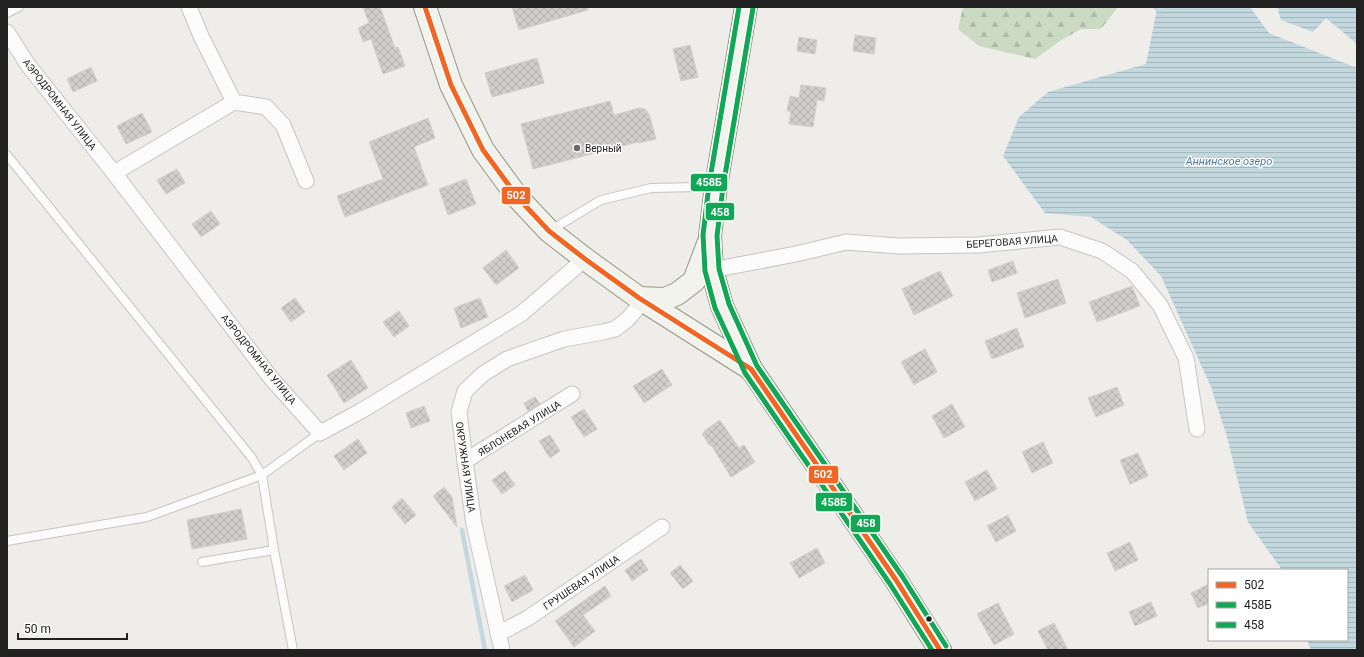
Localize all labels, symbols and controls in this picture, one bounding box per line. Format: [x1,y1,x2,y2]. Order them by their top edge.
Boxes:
street label: АЭРОДРОМНАЯ УЛИЦА [21,57,99,152]
marker: Верный [572,143,582,153]
place label: Верный [585,143,622,154]
water label: Аннинское озеро [1185,155,1272,168]
line badge: 458Б [690,173,728,192]
text: 458Б [696,176,722,189]
line badge: 502 [501,186,531,205]
text: 502 [507,189,525,202]
line badge: 458 [705,202,735,221]
text: 458 [711,206,729,219]
street label: БЕРЕГОВАЯ УЛИЦА [966,233,1059,250]
street label: АЭРОДРОМНАЯ УЛИЦА [219,312,299,407]
street label: ЯБЛОНЕВАЯ УЛИЦА [476,398,563,458]
street label: ОКРУЖНАЯ УЛИЦА [454,421,477,514]
line badge: 502 [808,465,839,484]
text: 502 [814,468,832,481]
line badge: 458Б [815,492,853,512]
text: 458Б [821,496,847,509]
line badge: 458 [850,514,881,533]
text: 458 [857,517,875,530]
street label: ГРУШЕВАЯ УЛИЦА [541,553,622,612]
legend [1208,569,1348,641]
text: 502 [1244,578,1264,592]
text: 458Б [1244,598,1272,612]
unlabelled marker [924,614,934,624]
scale bar [18,615,127,641]
text: 458 [1244,618,1264,632]
text: 50 m [24,622,51,636]

